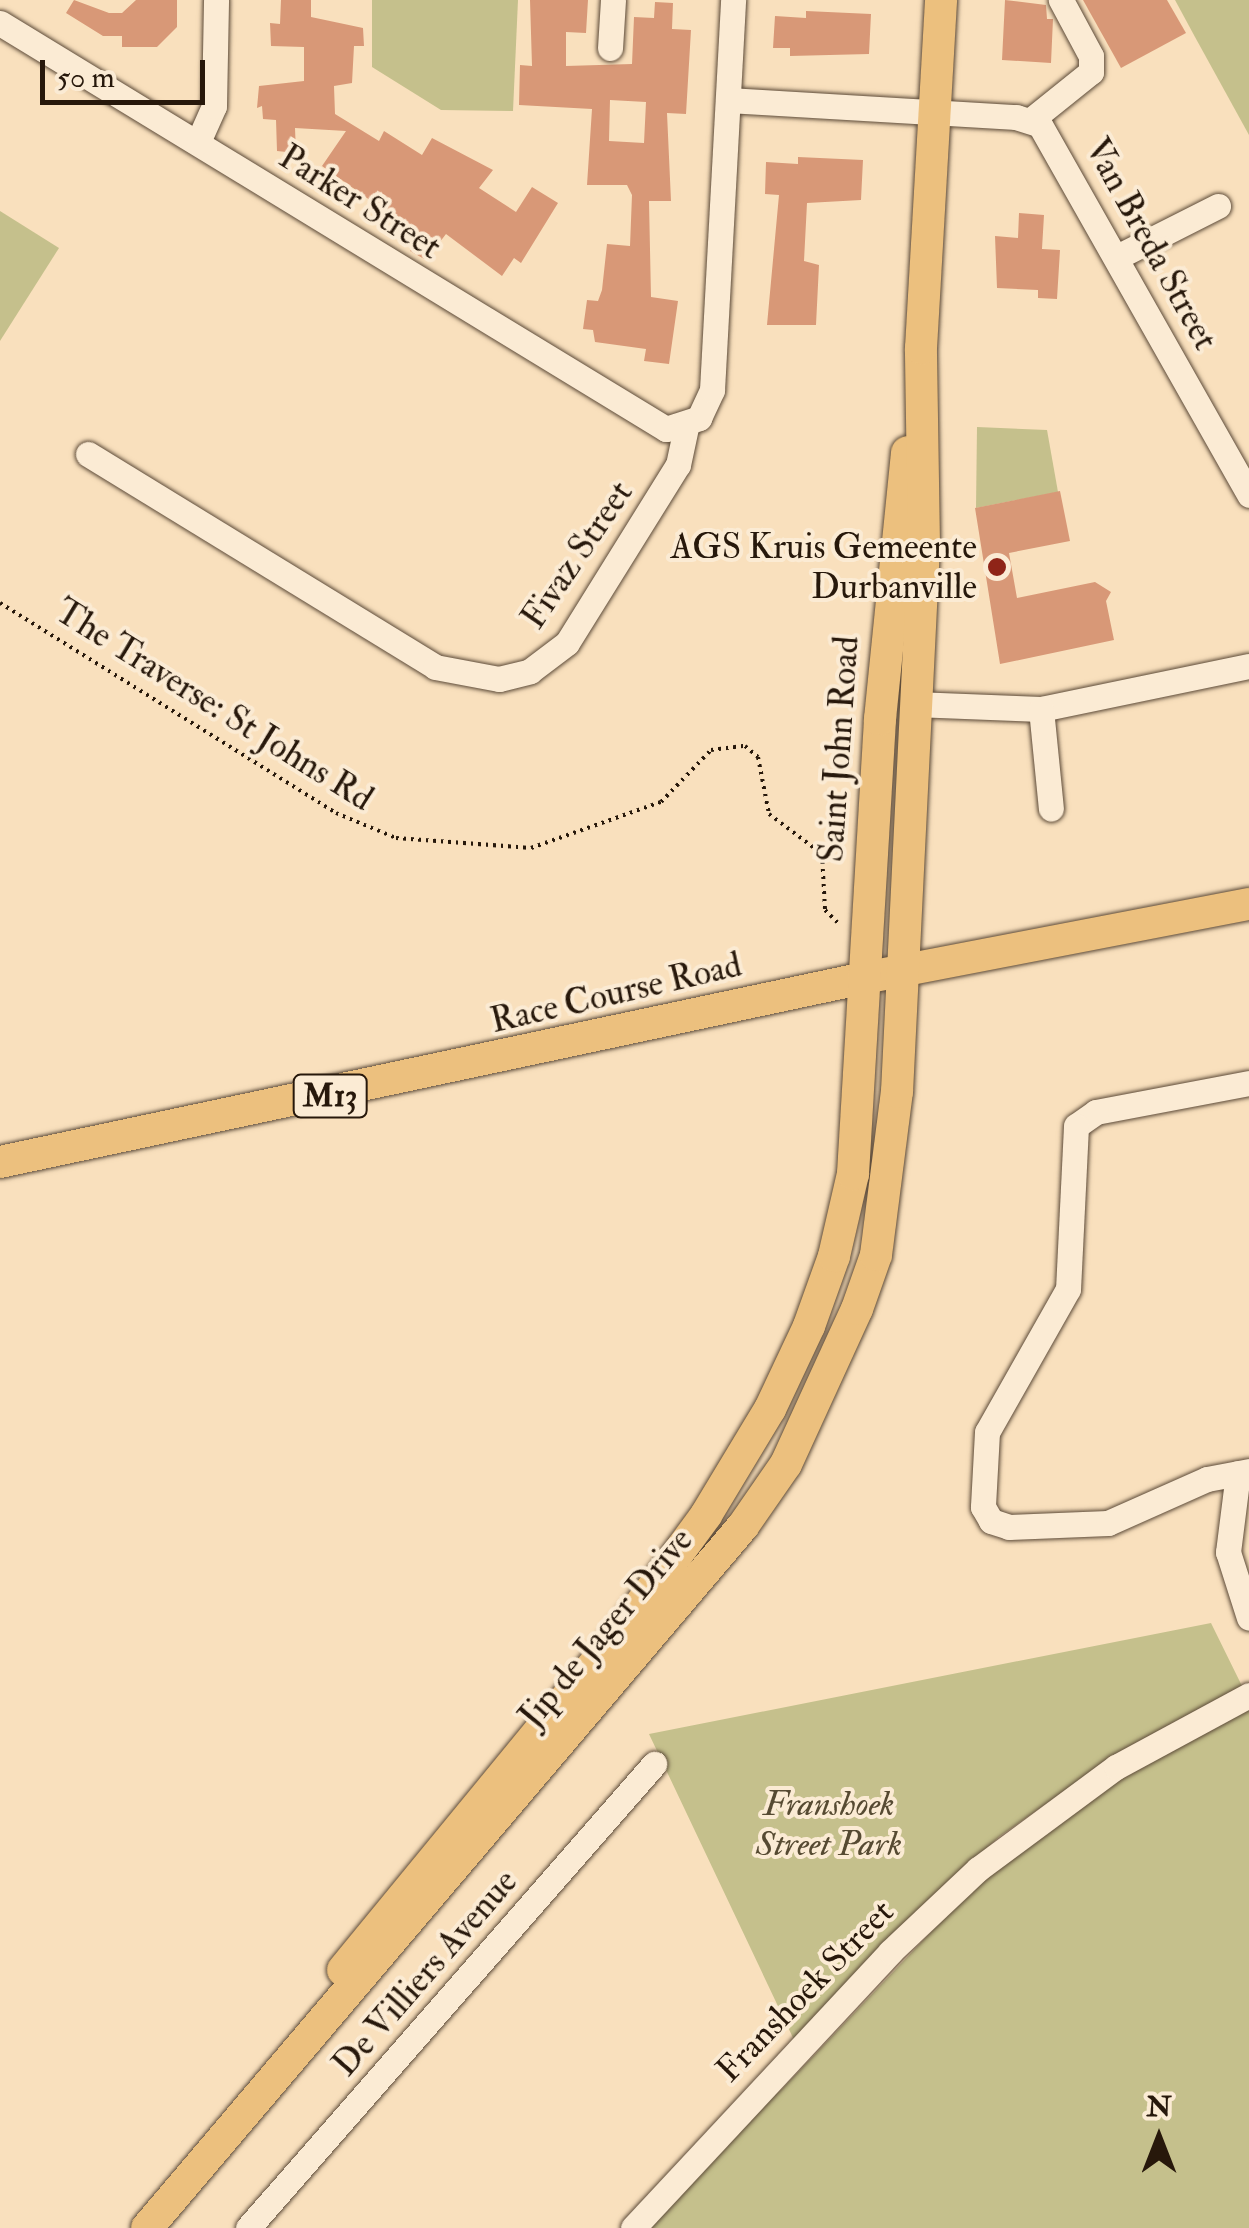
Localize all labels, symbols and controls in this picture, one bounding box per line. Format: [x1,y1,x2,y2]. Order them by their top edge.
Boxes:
scale bar [45,40,210,102]
text: 50 m [57,59,115,96]
street label: Van Breda Street [1076,131,1226,357]
street label: Parker Street [271,136,449,268]
street label: Fivaz Street [512,473,642,637]
place label: AGS Kruis Gemeente Durbanville [671,526,977,608]
marker: AGS Kruis Gemeente Durbanville [986,556,1008,578]
street label: The Traverse: St Johns Rd [47,590,381,820]
street label: Saint John Road [810,634,868,864]
street label: Race Course Road [486,944,746,1042]
road number: M13 [292,1069,368,1123]
street label: Jip de Jager Drive [510,1520,702,1736]
park label: Franshoek Street Park [756,1783,902,1865]
street label: De Villiers Avenue [324,1861,526,2085]
street label: Franshoek Street [708,1891,902,2091]
north arrow [1109,2088,1209,2188]
text: N [1146,2090,1172,2125]

